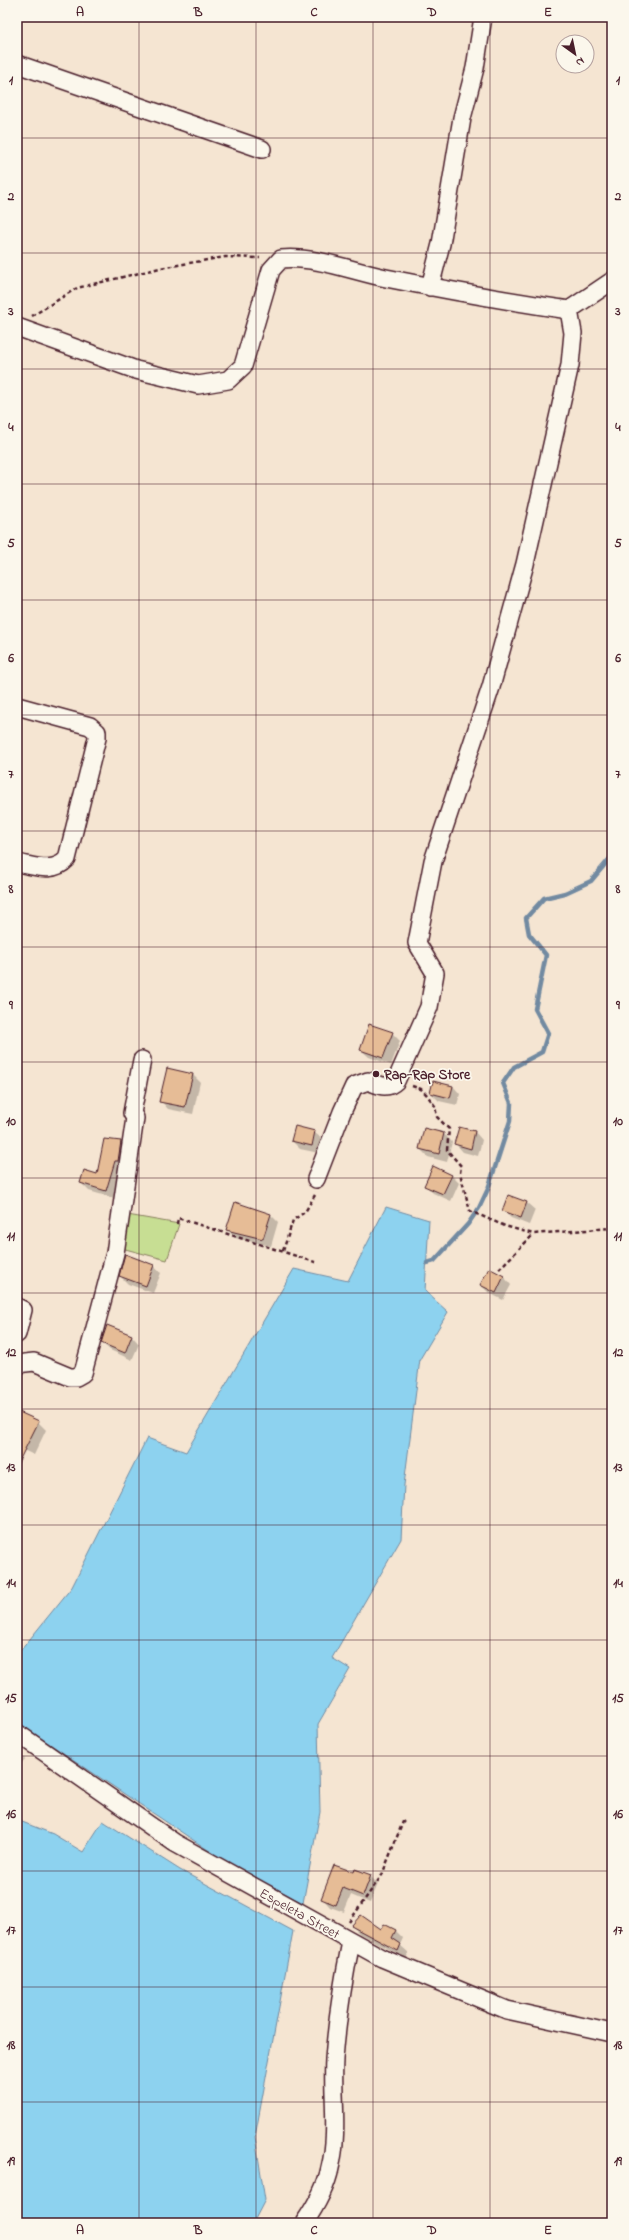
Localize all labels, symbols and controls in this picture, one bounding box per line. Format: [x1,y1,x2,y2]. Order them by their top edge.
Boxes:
text: A [76,3,84,22]
text: B [193,3,203,22]
text: C [310,3,318,22]
text: D [426,3,437,22]
text: E [544,3,552,22]
north arrow [555,34,595,74]
text: N [572,53,587,70]
text: 1 [9,71,14,90]
text: 1 [616,71,621,90]
text: 2 [7,187,15,206]
text: 2 [614,187,622,206]
text: 3 [7,302,14,321]
text: 3 [614,302,621,321]
text: 4 [7,418,14,437]
text: 4 [614,418,621,437]
text: 5 [7,534,15,553]
text: 5 [614,534,622,553]
text: 6 [7,649,14,668]
text: 6 [614,649,621,668]
text: 7 [8,765,14,784]
text: 7 [615,765,621,784]
text: 8 [8,880,14,899]
text: 8 [615,880,621,899]
text: 9 [8,996,14,1015]
text: 9 [615,996,621,1015]
place label: Rap-Rap Store [383,1065,471,1086]
marker: Rap-Rap Store [371,1069,381,1079]
text: 10 [6,1112,16,1131]
text: 10 [613,1112,623,1131]
text: 11 [7,1227,16,1246]
text: 11 [614,1227,623,1246]
text: 12 [6,1343,17,1362]
text: 12 [613,1343,624,1362]
text: 13 [6,1458,16,1477]
text: 13 [613,1458,623,1477]
text: 14 [6,1574,16,1593]
text: 14 [613,1574,623,1593]
text: 15 [5,1689,17,1708]
text: 15 [612,1689,624,1708]
text: 16 [6,1805,16,1824]
text: 16 [613,1805,623,1824]
street label: Espeleta Street [255,1884,344,1945]
text: 17 [6,1921,16,1940]
text: 17 [613,1921,623,1940]
text: 18 [6,2036,16,2055]
text: 18 [613,2036,623,2055]
text: 19 [7,2152,16,2171]
text: 19 [614,2152,623,2171]
text: A [76,2221,84,2240]
text: B [193,2221,203,2240]
text: C [310,2221,318,2240]
text: D [426,2221,437,2240]
text: E [544,2221,552,2240]

